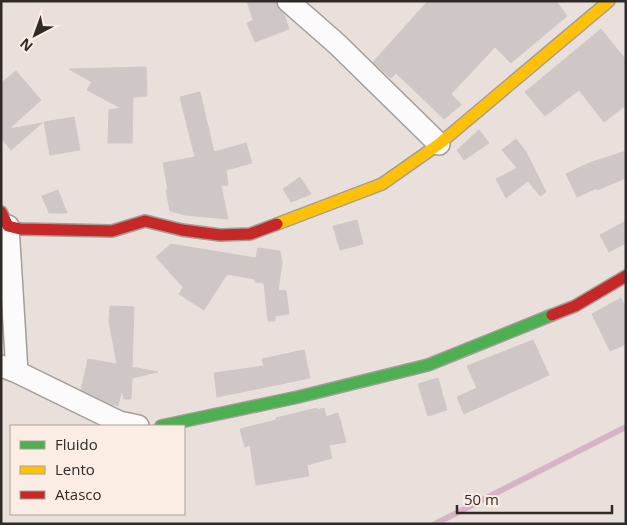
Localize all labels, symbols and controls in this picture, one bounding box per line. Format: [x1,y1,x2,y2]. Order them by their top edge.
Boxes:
north arrow [10,10,60,60]
text: N [16,34,37,56]
legend [10,425,185,515]
text: Fluido [55,434,98,454]
text: Lento [55,459,95,479]
scale bar [457,482,612,514]
text: Atasco [55,484,102,504]
text: 50 m [464,489,499,509]

